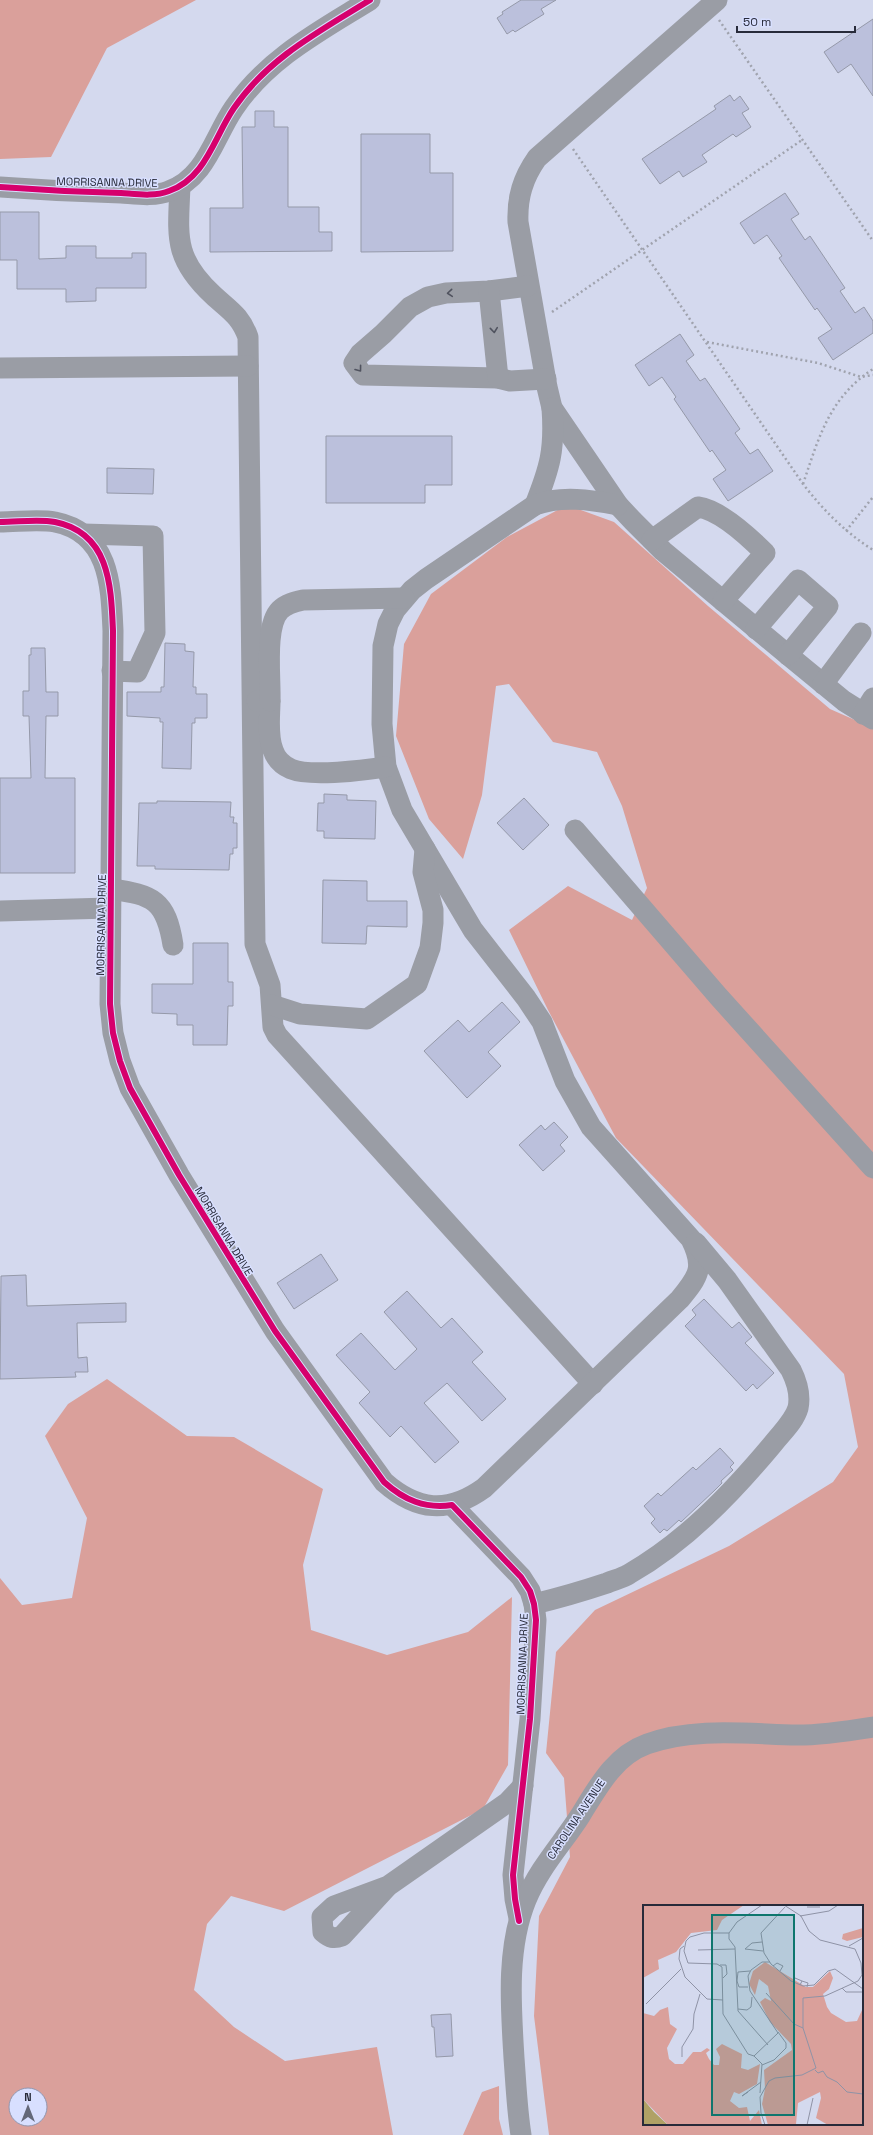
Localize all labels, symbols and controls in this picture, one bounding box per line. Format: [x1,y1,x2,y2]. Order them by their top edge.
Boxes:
scale bar [737,8,855,34]
text: 50 m [743,14,771,30]
street label: MORRISANNA DRIVE [56,174,158,190]
one-way arrow [447,289,453,298]
one-way arrow [489,327,498,333]
one-way arrow [354,365,361,372]
street label: MORRISANNA DRIVE [93,874,109,976]
street label: MORRISANNA DRIVE [192,1184,256,1278]
street label: MORRISANNA DRIVE [513,1613,531,1715]
street label: CAROLINA AVENUE [544,1776,608,1862]
inset map [643,1905,863,2125]
north arrow [8,2087,48,2127]
text: N [24,2090,32,2104]

